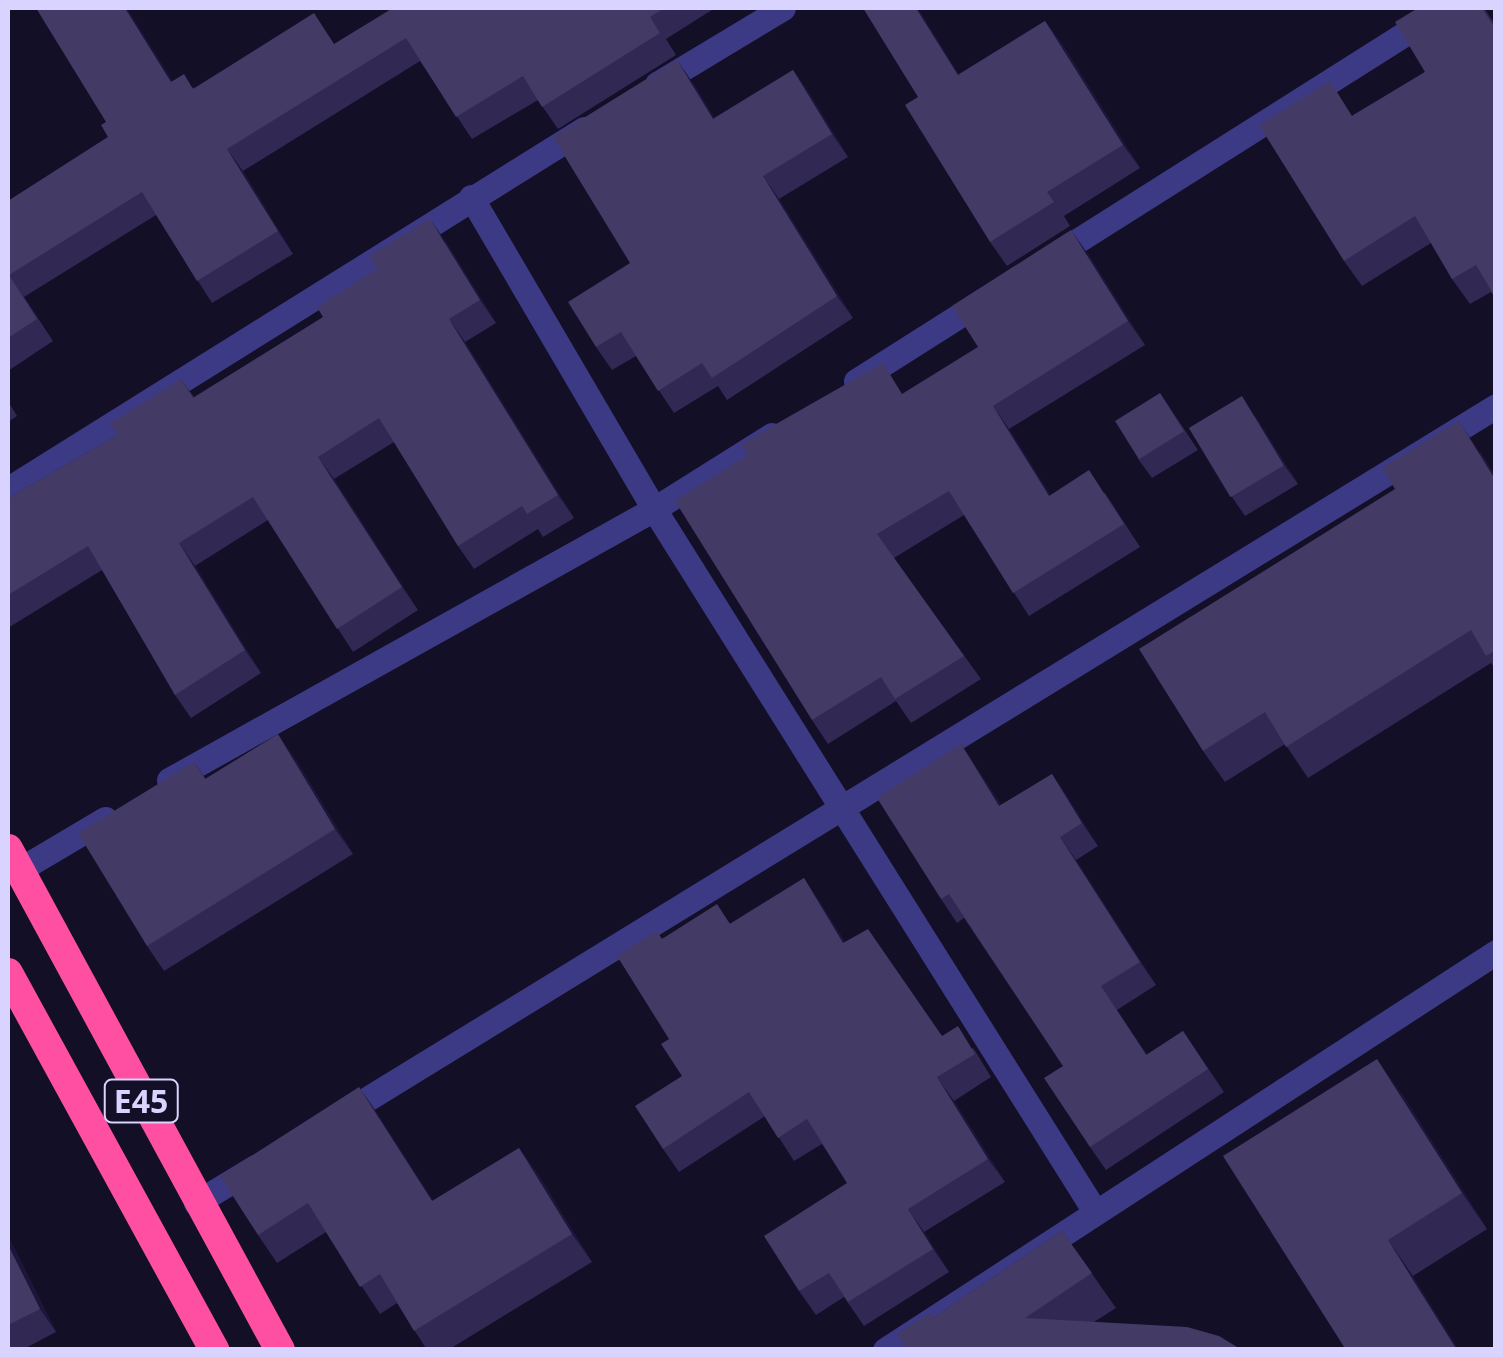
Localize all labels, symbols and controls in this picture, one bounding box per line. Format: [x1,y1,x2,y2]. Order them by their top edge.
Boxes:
road number: E45 [104,1074,178,1128]

